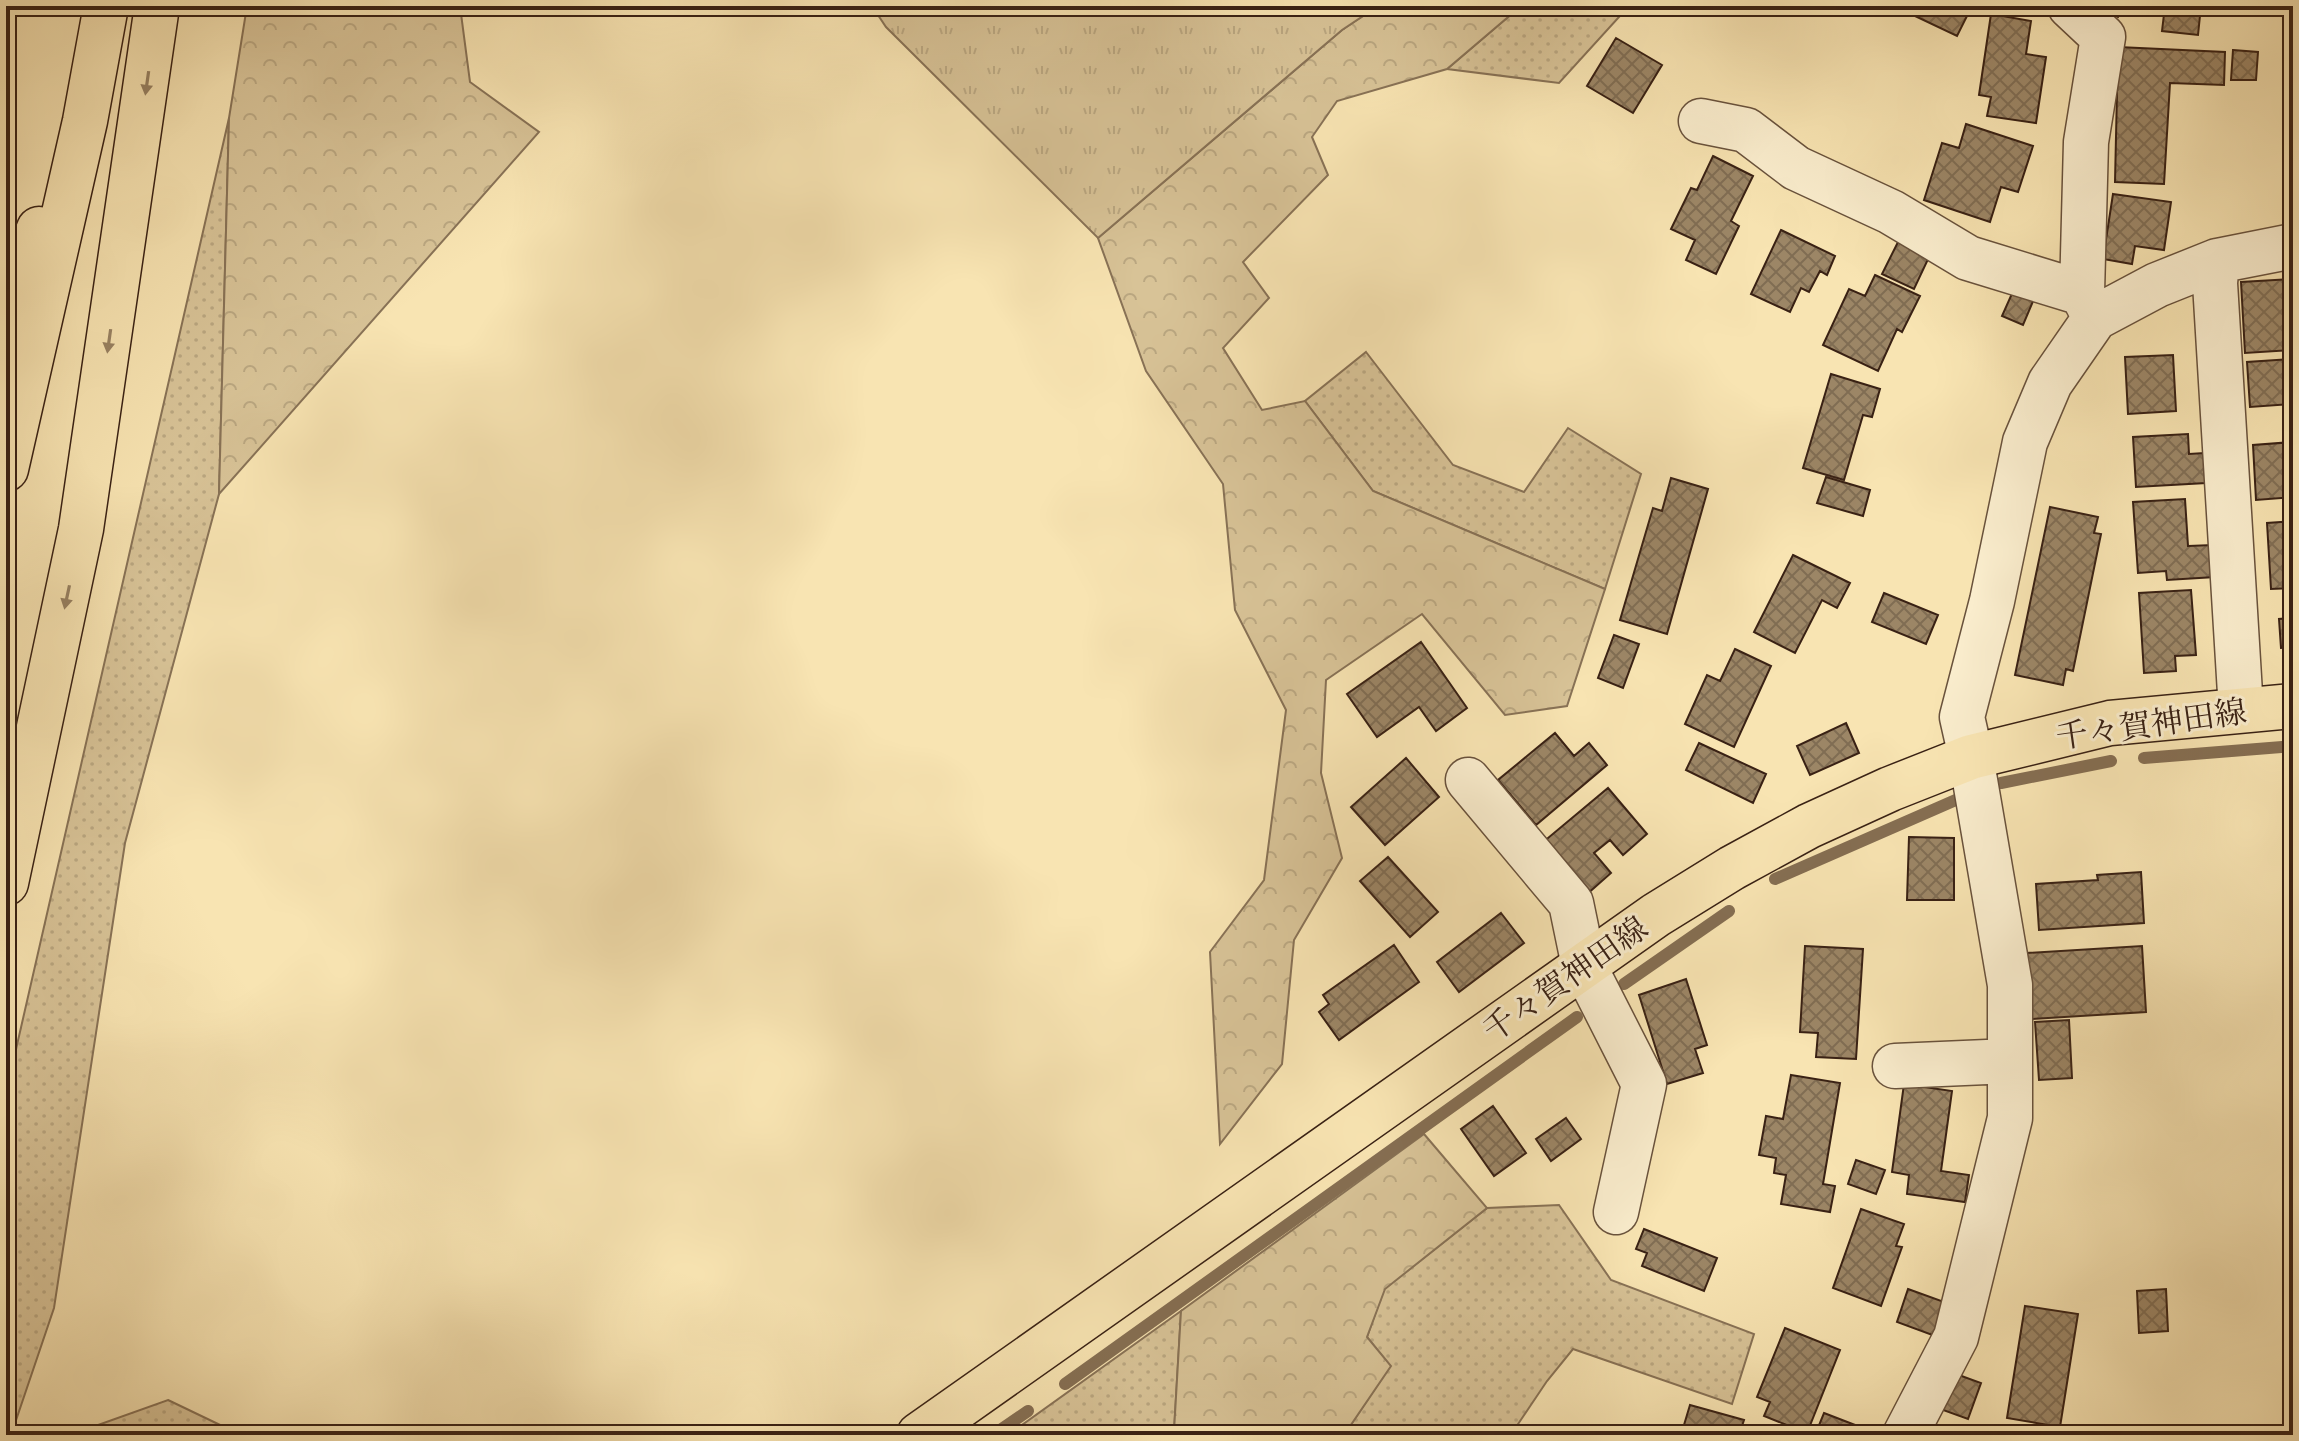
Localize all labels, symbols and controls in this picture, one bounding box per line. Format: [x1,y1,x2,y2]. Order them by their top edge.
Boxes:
one-way arrow [140,71,153,96]
one-way arrow [102,328,115,353]
one-way arrow [60,585,73,610]
street label: 千々賀神田線 [2053,693,2249,760]
street label: 千々賀神田線 [1476,909,1657,1053]

